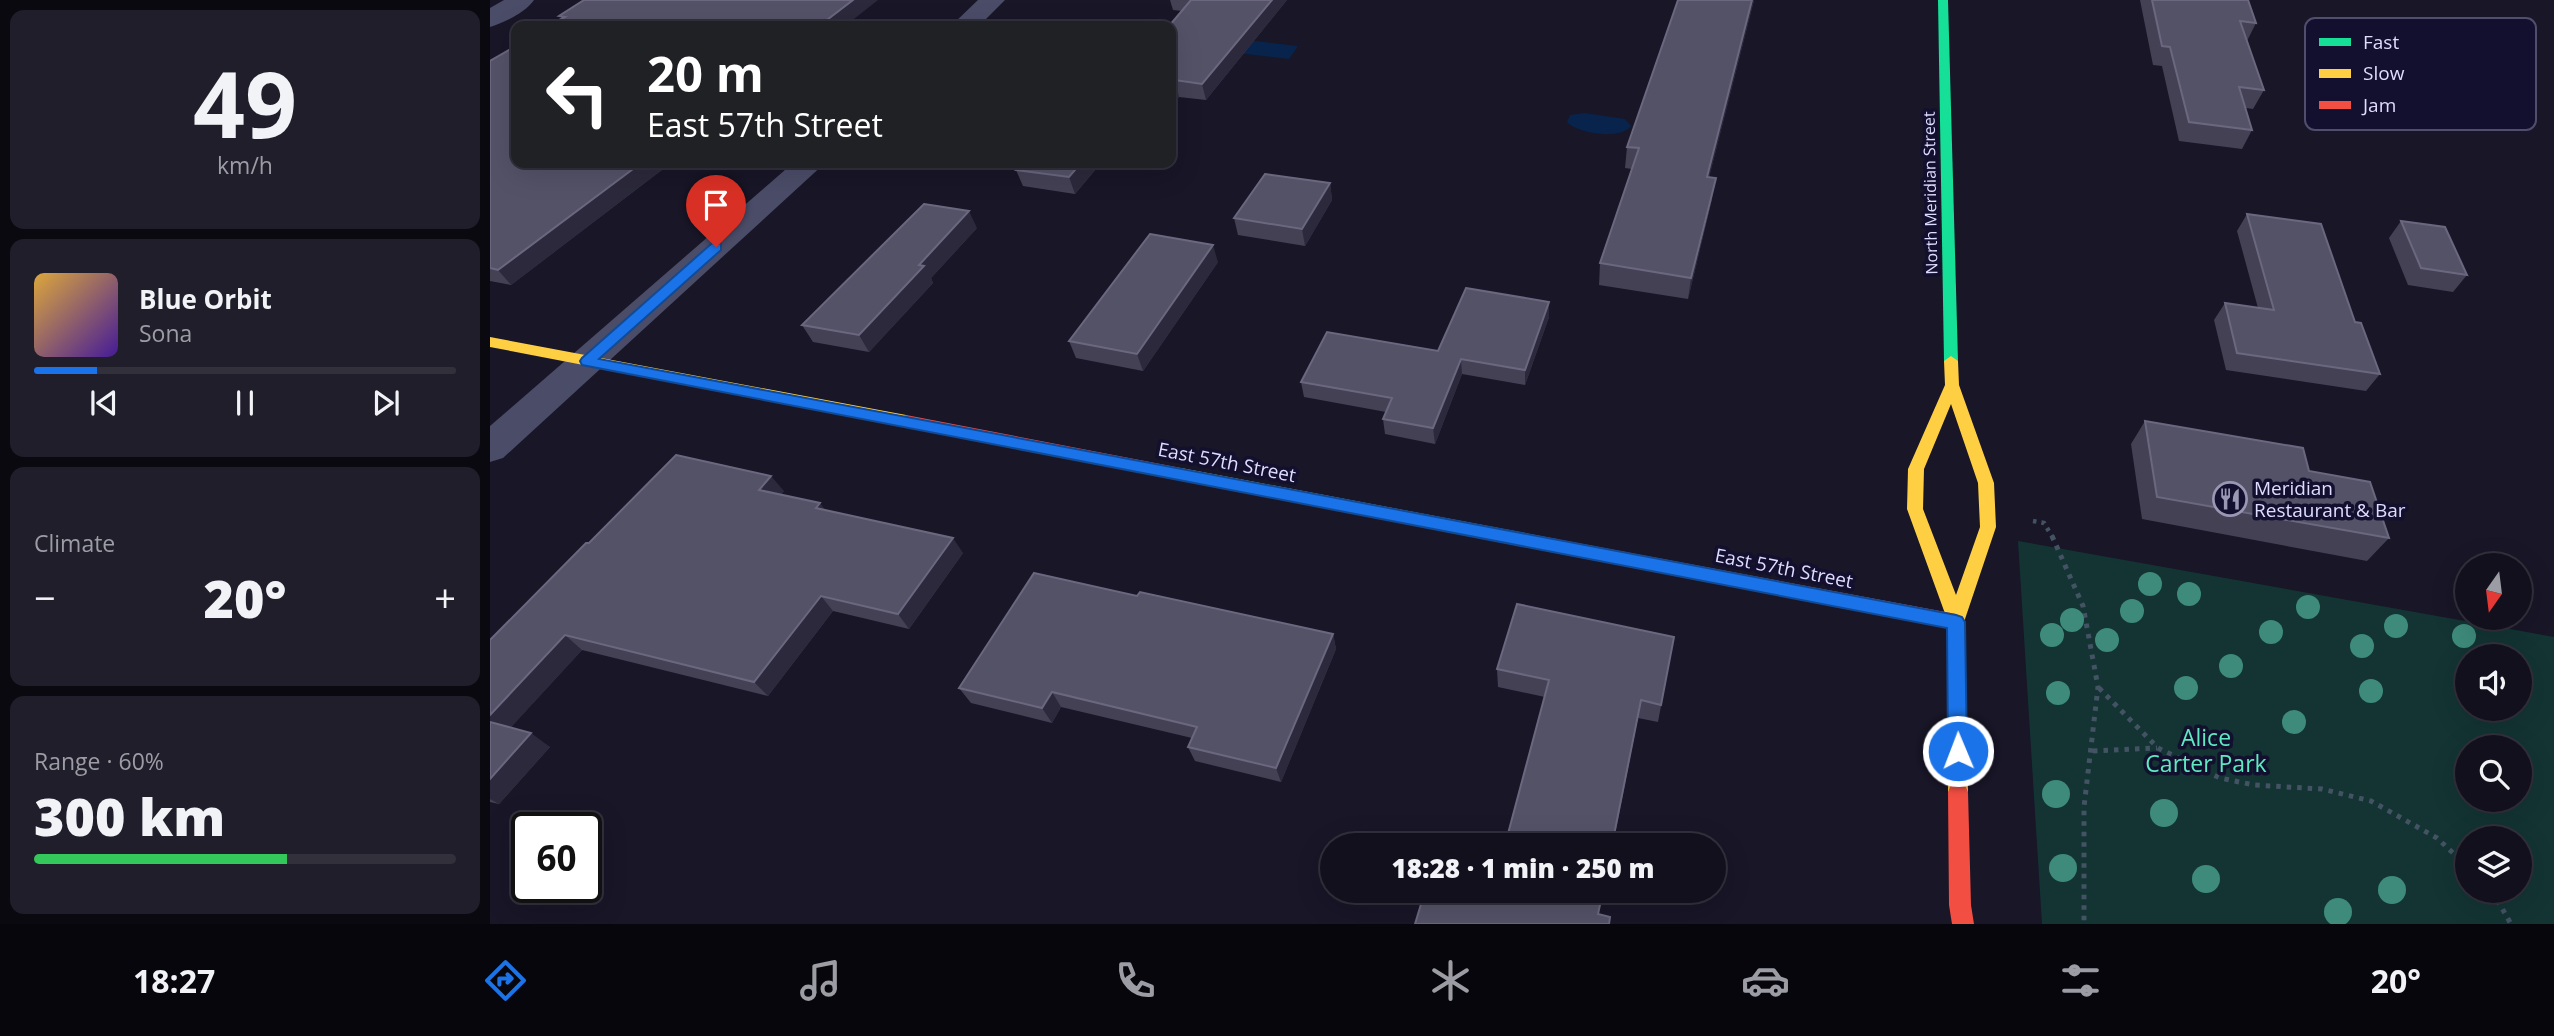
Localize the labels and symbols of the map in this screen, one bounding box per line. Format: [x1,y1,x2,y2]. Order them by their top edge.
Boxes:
legend [2305,18,2536,130]
text: Fast [2363,29,2399,55]
text: Slow [2363,60,2405,86]
text: Jam [2361,92,2396,118]
street label: North Meridian Street [1918,111,1942,275]
pin [686,175,746,247]
street label: East 57th Street [1156,436,1298,488]
place label: Meridian Restaurant & Bar [2254,475,2406,523]
restaurant icon: Meridian Restaurant & Bar [2211,480,2249,518]
street label: East 57th Street [1713,542,1855,594]
north arrow [2455,553,2532,630]
position arrow [1921,714,1995,788]
park label: Alice Carter Park [2145,721,2267,779]
speed limit sign: 60 [511,812,602,903]

